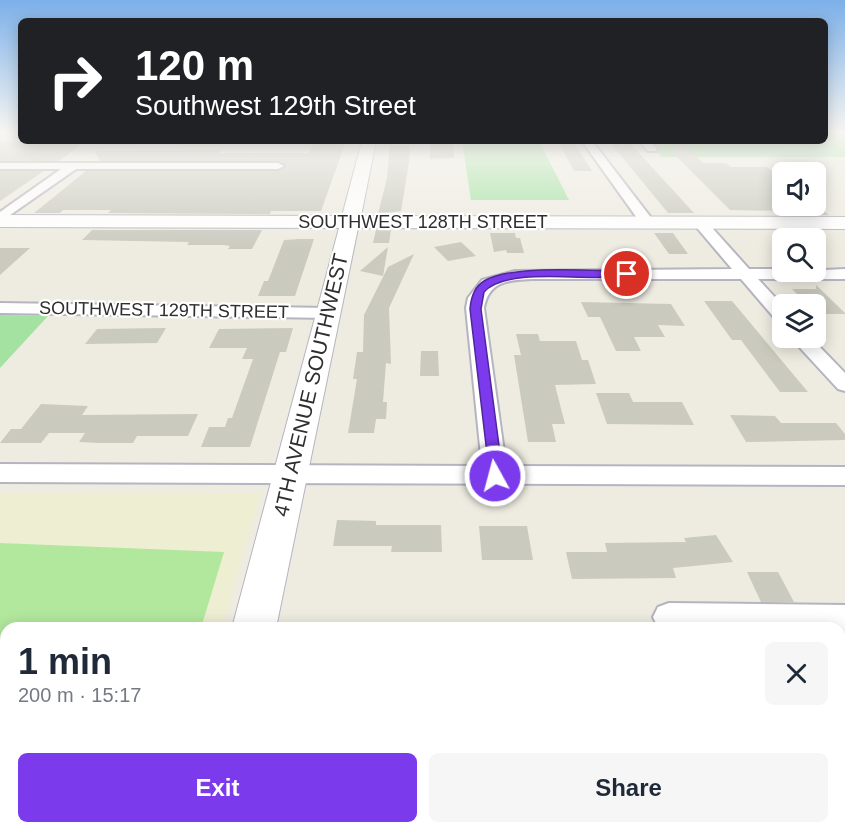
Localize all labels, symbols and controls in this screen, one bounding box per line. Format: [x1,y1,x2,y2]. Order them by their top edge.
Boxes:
icon: right [36,42,114,120]
text: 120 m [135,42,254,89]
text: Southwest 129th Street [135,91,416,121]
map controls [772,162,826,348]
button: sound [772,162,826,216]
street label: SOUTHWEST 128TH STREET [298,212,548,232]
button: search [772,228,826,282]
pin [601,248,652,299]
street label: 4TH AVENUE SOUTHWEST [269,251,352,519]
icon: arrive [610,257,643,290]
button: layers [772,294,826,348]
street label: SOUTHWEST 129TH STREET [39,298,289,322]
position arrow [463,444,527,508]
text: 1 min [18,641,112,682]
button: close [765,642,828,705]
text: 200 m · 15:17 [18,684,141,706]
button: Exit [18,753,417,822]
button: Share [429,753,828,822]

